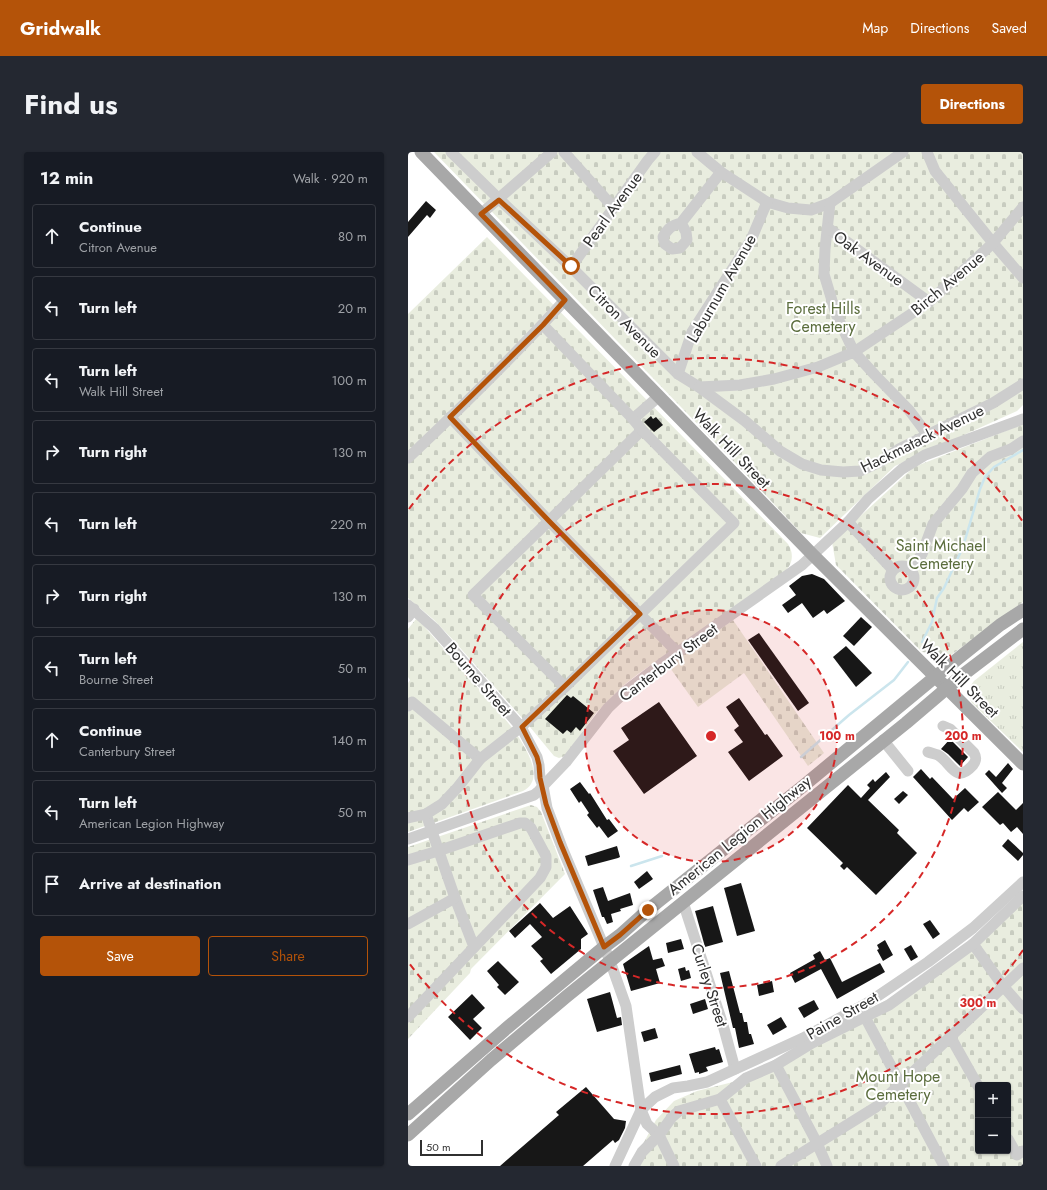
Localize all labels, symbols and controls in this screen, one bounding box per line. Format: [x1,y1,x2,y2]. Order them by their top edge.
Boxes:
text: Gridwalk [20,15,101,42]
text: Map [862,18,888,38]
text: Directions [910,18,970,38]
text: Saved [992,18,1027,38]
text: Find us [24,84,118,125]
button: Directions [921,84,1023,124]
text: 12 min [40,166,93,190]
street label: Pearl Avenue [577,167,648,252]
text: Walk · 920 m [293,169,368,188]
text: Continue [79,216,142,238]
icon: ahead [41,225,63,247]
street label: Oak Avenue [829,225,909,292]
text: 80 m [338,227,367,246]
street label: Laburnum Avenue [681,230,762,347]
text: Citron Avenue [79,238,157,257]
street label: Birch Avenue [906,246,989,321]
route start [562,257,580,275]
street label: Citron Avenue [583,279,667,363]
icon: left [41,297,63,319]
text: Turn left [79,297,137,319]
park label: Forest Hills Cemetery [786,297,860,338]
text: 20 m [338,299,367,318]
text: Turn left [79,360,137,382]
icon: left [41,369,63,391]
text: 100 m [332,371,367,390]
text: Walk Hill Street [79,382,163,401]
street label: Hackmatack Avenue [857,399,988,478]
street label: Walk Hill Street [687,403,776,494]
icon: right [41,441,63,463]
text: Turn right [79,441,147,463]
text: 130 m [332,443,367,462]
icon: left [41,513,63,535]
text: Turn left [79,513,137,535]
text: 220 m [330,515,367,534]
park label: Saint Michael Cemetery [896,534,986,575]
icon: right [41,585,63,607]
text: Turn right [79,585,147,607]
text: 130 m [332,587,367,606]
street label: Canterbury Street [614,618,723,707]
street label: Walk Hill Street [915,634,1004,723]
street label: Bourne Street [440,637,517,721]
text: Turn left [79,648,137,670]
icon: left [41,657,63,679]
text: 50 m [338,659,367,678]
text: Bourne Street [79,670,153,689]
text: Continue [79,720,142,742]
text: 100 m [819,727,855,745]
text: 200 m [944,727,982,745]
icon: ahead [41,729,63,751]
centre of rings [704,729,718,743]
text: 140 m [332,731,367,750]
text: Canterbury Street [79,742,175,761]
street label: American Legion Highway [663,770,817,901]
text: Turn left [79,792,137,814]
icon: left [41,801,63,823]
text: 50 m [338,803,367,822]
text: American Legion Highway [79,814,224,833]
icon: arrive [41,873,63,895]
text: Arrive at destination [79,873,221,895]
route end [639,901,657,919]
button: Save [40,936,200,976]
button: Share [208,936,368,976]
street label: Curley Street [685,940,734,1030]
street label: Paine Street [802,985,883,1045]
text: 300 m [960,994,997,1012]
park label: Mount Hope Cemetery [856,1065,940,1106]
map controls [975,1082,1011,1154]
button: + [975,1082,1011,1118]
button: − [975,1118,1011,1154]
scale bar [420,1138,483,1157]
text: 50 m [426,1139,451,1155]

